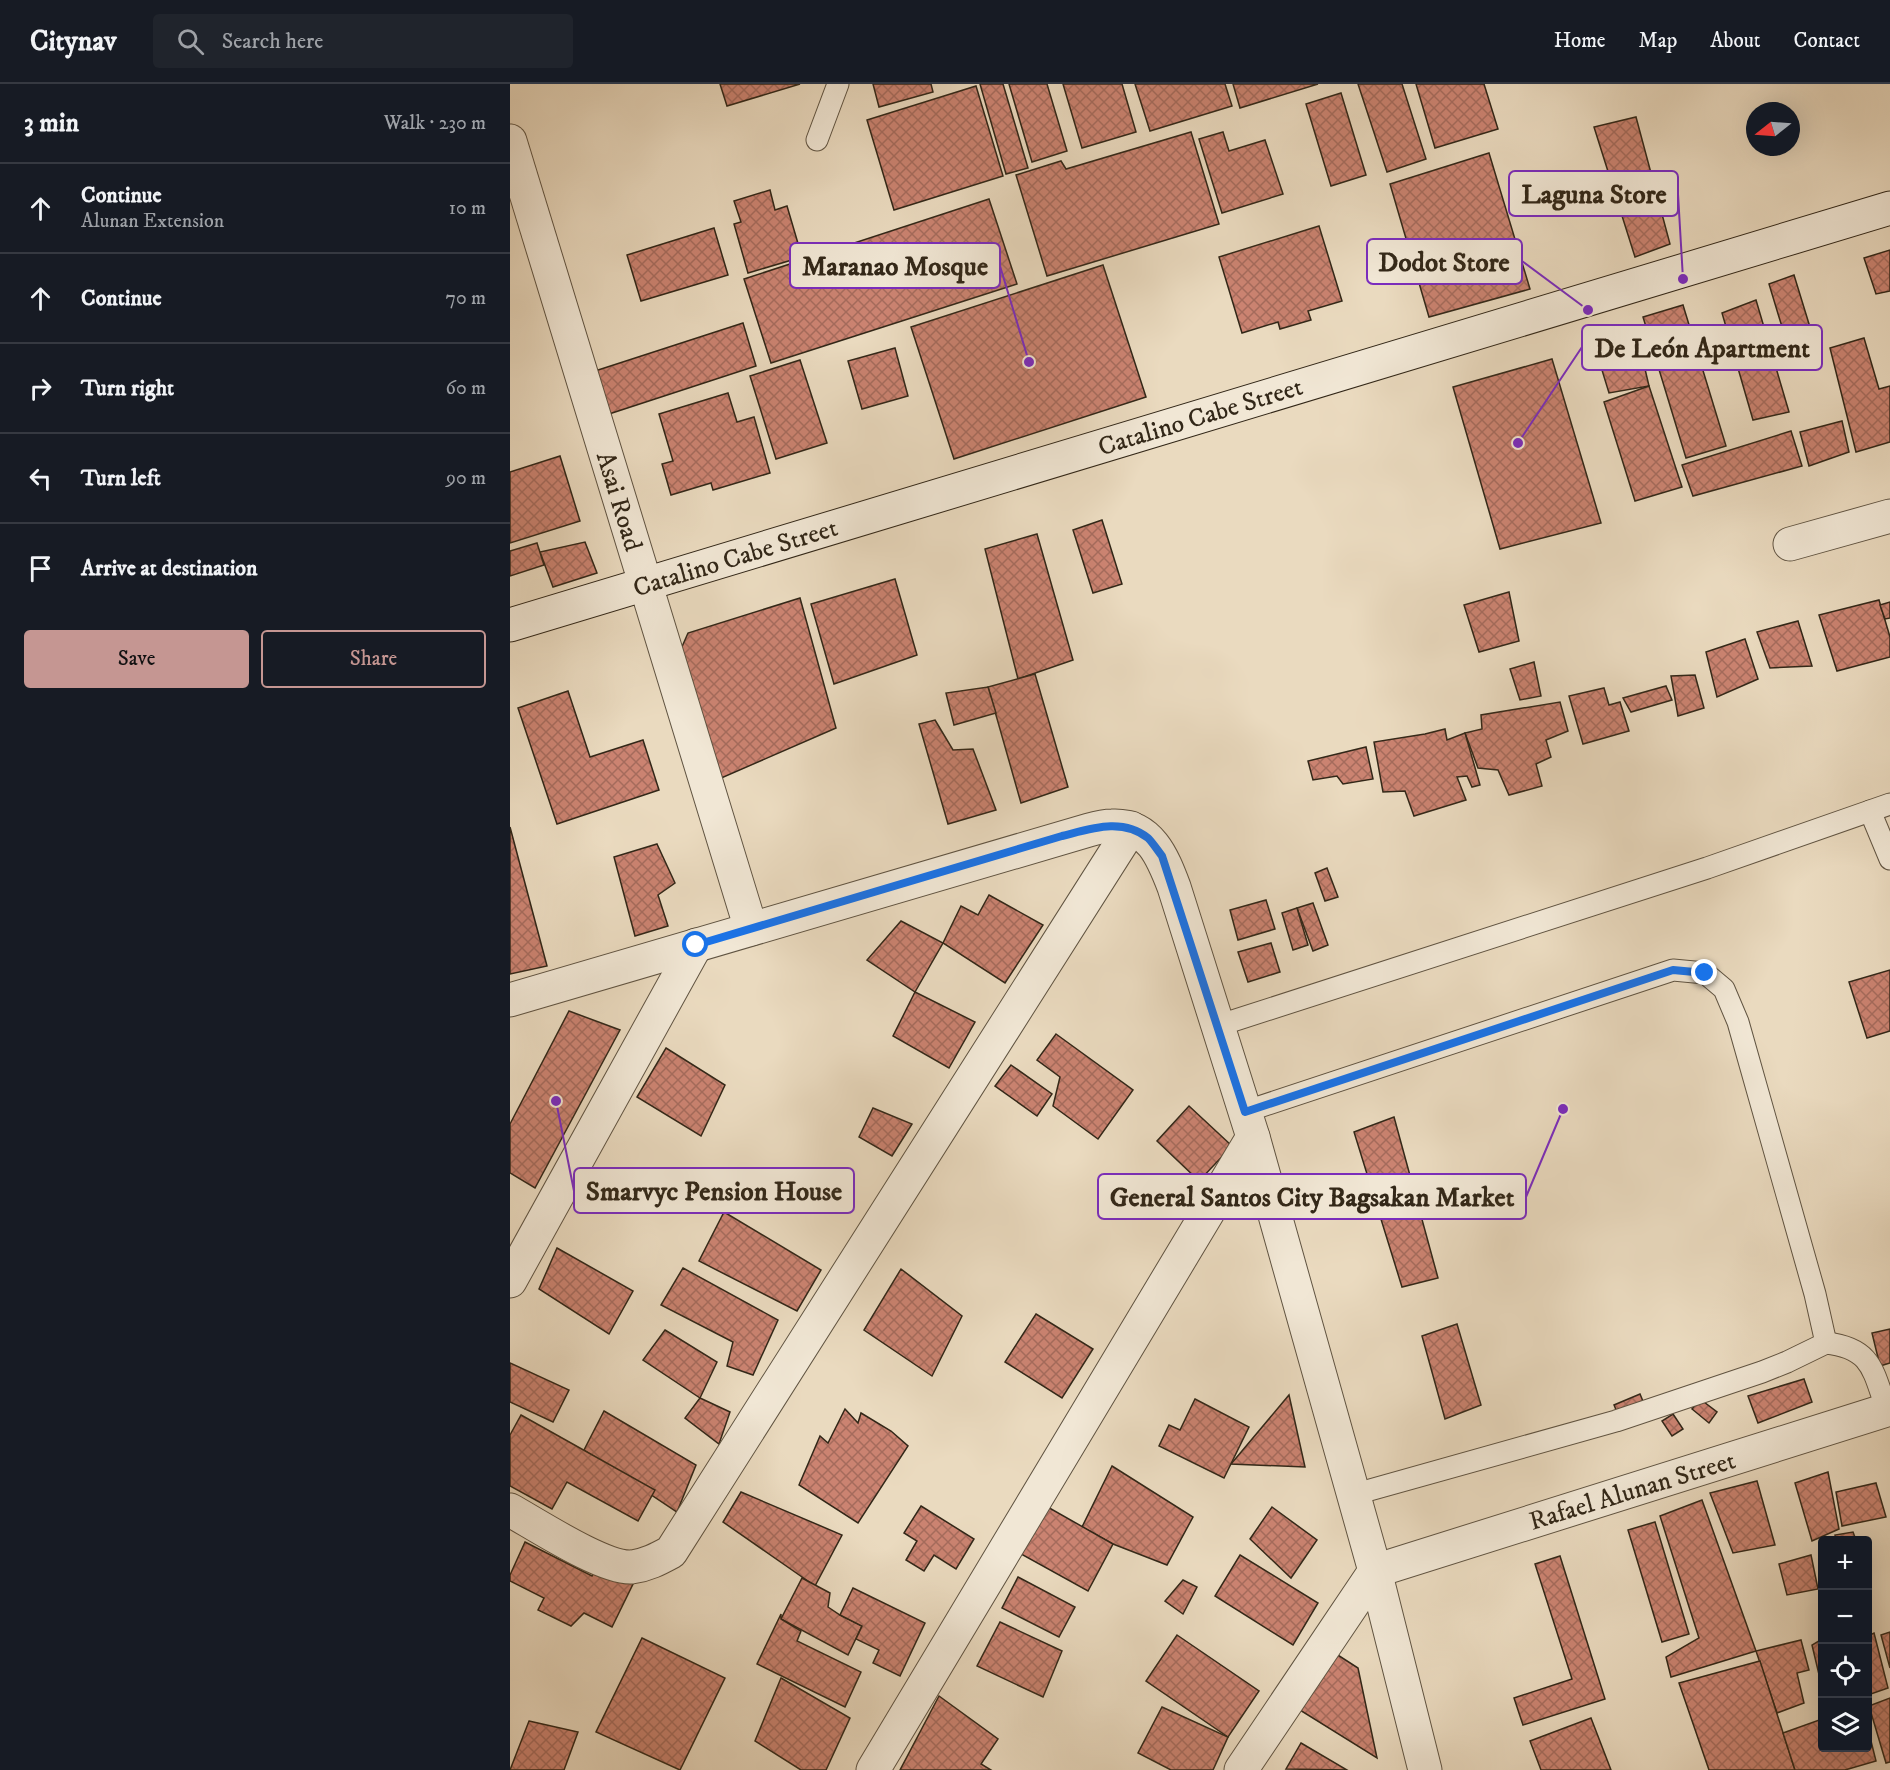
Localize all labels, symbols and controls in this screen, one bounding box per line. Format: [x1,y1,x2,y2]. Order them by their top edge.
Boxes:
search box [153,14,573,68]
text: Citynav [30,24,117,59]
icon: search [174,25,207,58]
text: Search here [222,28,323,55]
text: Home [1554,28,1606,54]
text: Map [1639,28,1677,54]
text: About [1710,28,1761,54]
text: Contact [1794,28,1860,54]
north arrow [1746,102,1800,156]
text: 3 min [24,107,79,140]
text: Walk · 230 m [384,111,486,136]
callout: Laguna Store [1509,171,1678,216]
text: Laguna Store [1521,178,1667,212]
text: Continue [81,182,162,209]
icon: ahead [24,192,57,225]
text: 10 m [449,196,486,221]
text: Alunan Extension [81,209,224,234]
callout: Dodot Store [1367,239,1522,284]
callout: Maranao Mosque [790,243,1000,288]
text: Dodot Store [1378,246,1510,280]
text: Maranao Mosque [802,250,988,284]
icon: ahead [24,282,57,315]
text: Continue [81,285,162,312]
text: 70 m [445,286,486,311]
callout: De León Apartment [1582,325,1822,370]
text: De León Apartment [1594,332,1810,366]
street label: Catalino Cabe Street [1094,371,1307,464]
icon: right [24,372,57,405]
text: Turn right [81,375,174,402]
text: 60 m [446,376,486,401]
street label: Asai Road [588,448,649,555]
icon: left [24,462,57,495]
text: Turn left [81,465,161,492]
text: 90 m [446,466,486,491]
street label: Catalino Cabe Street [629,512,842,605]
icon: arrive [24,552,57,585]
text: Arrive at destination [81,555,258,582]
button: Save [24,630,249,688]
button: Share [261,630,486,688]
route start [682,931,708,957]
route end [1691,959,1717,985]
callout: Smarvyc Pension House [574,1168,854,1213]
callout: General Santos City Bagsakan Market [1098,1174,1526,1219]
text: Smarvyc Pension House [586,1175,842,1209]
text: General Santos City Bagsakan Market [1110,1181,1515,1215]
street label: Rafael Alunan Street [1525,1444,1740,1538]
map controls [1818,1536,1872,1752]
button: + [1818,1536,1872,1590]
button: − [1818,1590,1872,1644]
button: locate [1818,1644,1872,1698]
button: layers [1818,1698,1872,1752]

